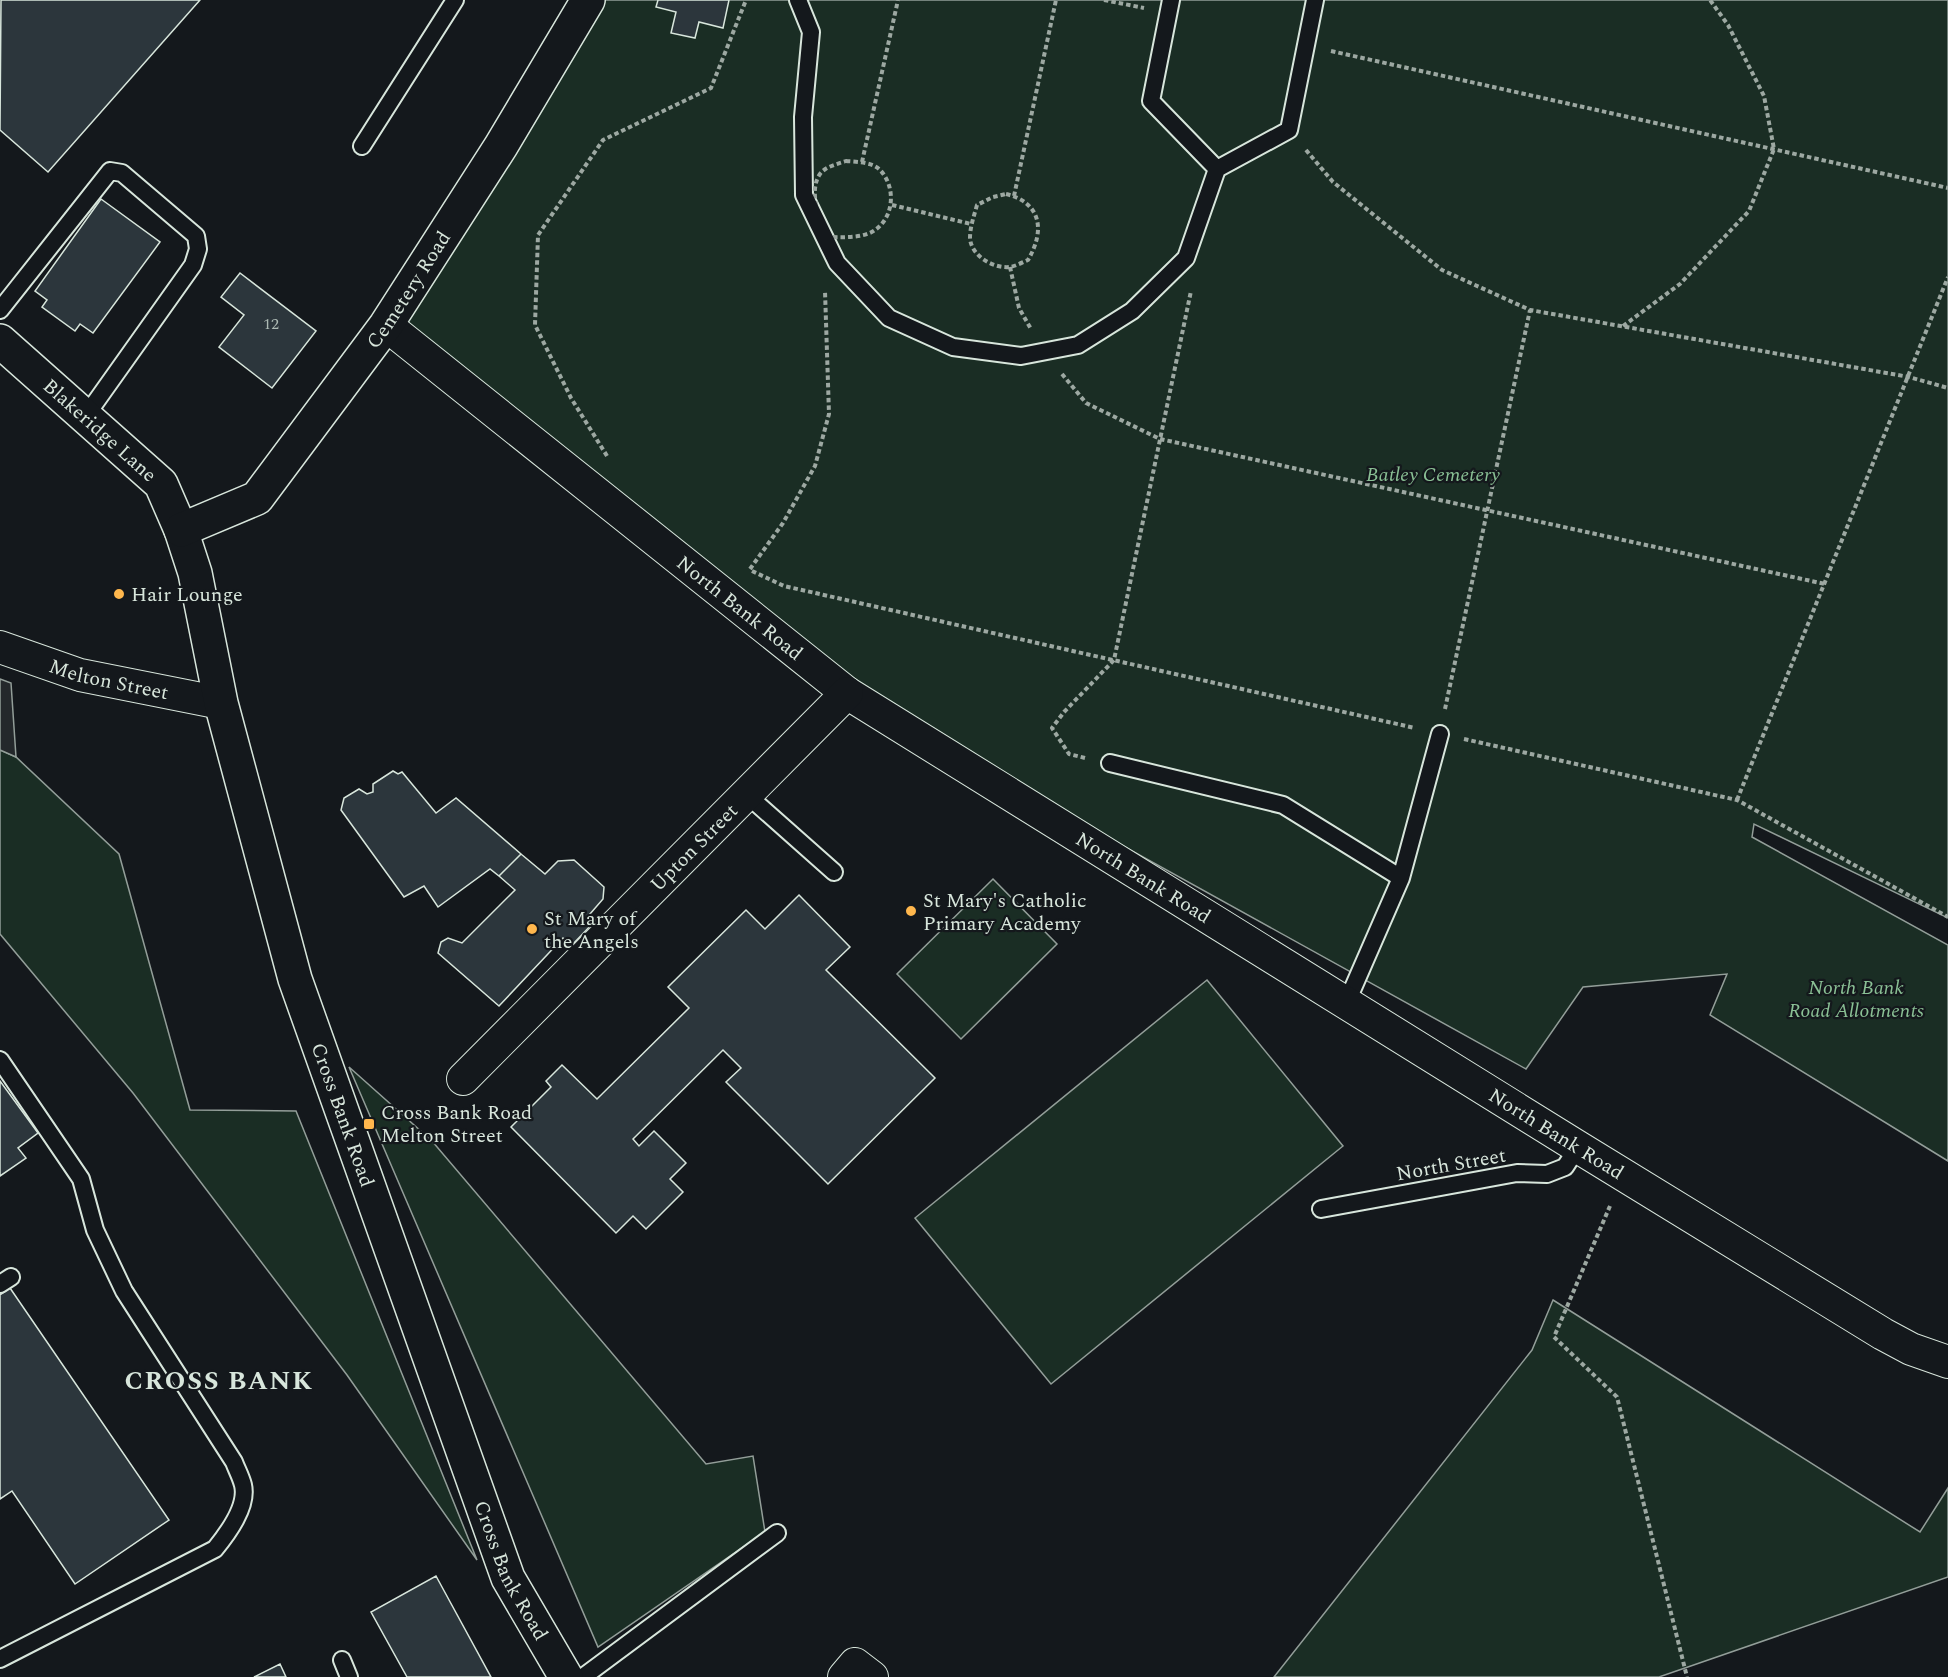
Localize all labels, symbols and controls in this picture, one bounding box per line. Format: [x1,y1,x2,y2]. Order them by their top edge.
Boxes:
street label: Cemetery Road [359,225,459,355]
house number: 12 [263,312,279,336]
street label: Blakeridge Lane [36,372,163,490]
park label: Batley Cemetery [1366,460,1500,490]
street label: North Bank Road [670,549,809,668]
place label: Hair Lounge [131,580,243,610]
marker: Hair Lounge [112,587,126,601]
street label: Melton Street [45,651,171,708]
street label: Upton Street [643,797,745,899]
street label: North Bank Road [1070,825,1217,932]
place label: St Mary's Catholic Primary Academy [923,886,1087,939]
place label: St Mary of the Angels [544,904,639,957]
marker: St Mary's Catholic Primary Academy [904,904,918,918]
marker: St Mary of the Angels [525,922,539,936]
park label: North Bank Road Allotments [1788,973,1924,1026]
street label: Cross Bank Road [303,1039,382,1191]
street label: North Bank Road [1482,1081,1629,1188]
place label: Cross Bank Road Melton Street [381,1098,532,1151]
marker: Cross Bank Road Melton Street [362,1117,376,1131]
street label: North Street [1394,1141,1508,1189]
district label: CROSS BANK [124,1361,314,1401]
street label: Cross Bank Road [466,1497,555,1646]

